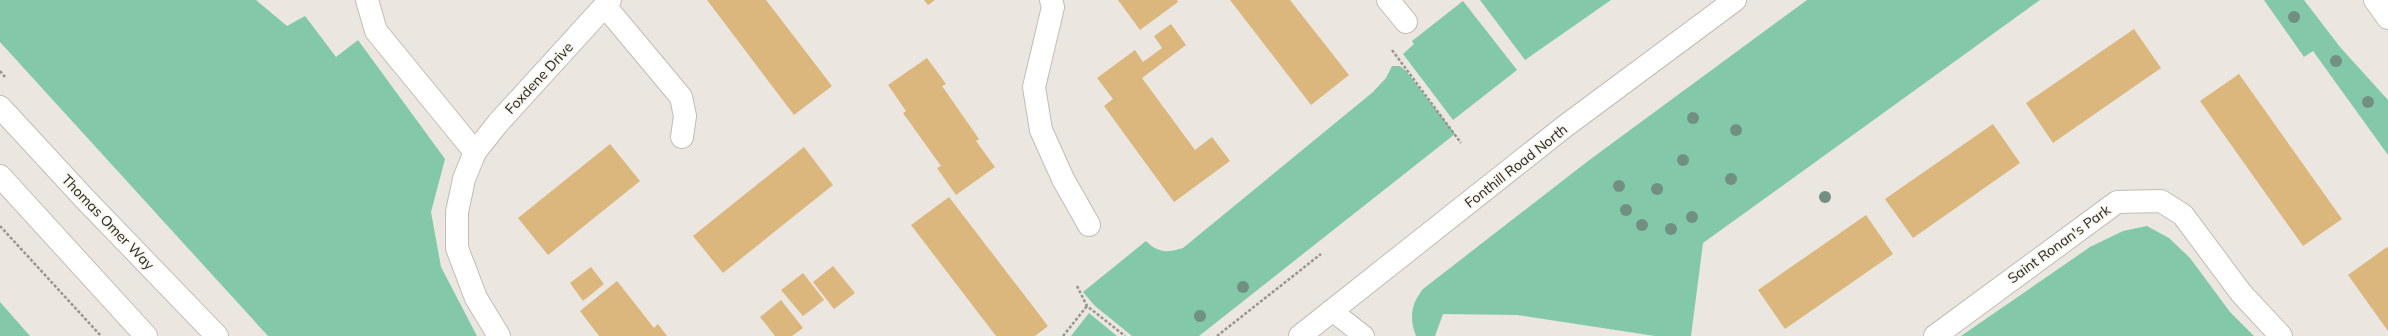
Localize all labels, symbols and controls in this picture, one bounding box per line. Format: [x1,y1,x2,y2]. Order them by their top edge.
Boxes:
street label: Foxdene Drive [501,38,577,118]
street label: Fonthill Road North [1461,120,1571,212]
street label: Thomas Omer Way [58,170,159,274]
street label: Saint Ronan's Park [2004,200,2115,287]

